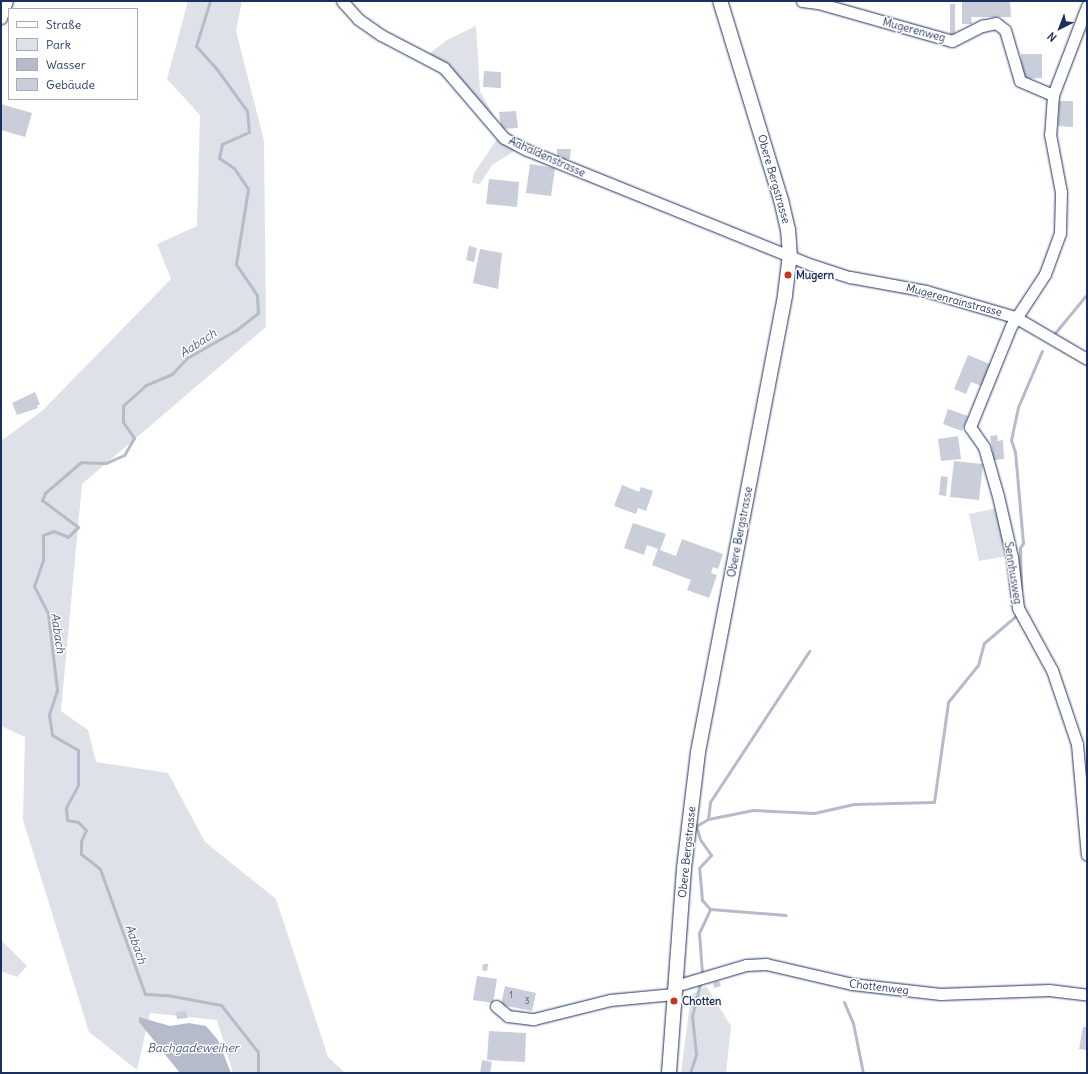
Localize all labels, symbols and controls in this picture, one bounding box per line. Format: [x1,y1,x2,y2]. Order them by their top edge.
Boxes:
legend [8,8,138,100]
north arrow [1040,8,1080,48]
street label: Mugerenweg [881,15,947,45]
text: Straße [46,17,81,32]
text: N [1044,29,1059,45]
text: Park [46,37,71,52]
text: Wasser [46,57,86,72]
text: Gebäude [46,77,95,92]
street label: Obere Bergstrasse [755,133,793,225]
street label: Aahaldenstrasse [507,134,587,180]
place label: Mugern [796,268,834,282]
marker: Mugern [783,270,793,280]
street label: Mugerenrainstrasse [905,281,1003,319]
water label: Aabach [177,326,219,360]
street label: Obere Bergstrasse [725,486,755,578]
street label: Sennhusweg [1002,541,1024,605]
water label: Aabach [48,612,68,654]
street label: Obere Bergstrasse [676,805,698,899]
water label: Aabach [122,922,150,966]
street label: Chottenweg [848,977,910,997]
house number: 1 [509,990,513,1000]
place label: Chotten [682,994,721,1008]
house number: 3 [524,996,530,1006]
marker: Chotten [669,996,679,1006]
water label: Bachgadeweiher [147,1041,239,1055]

